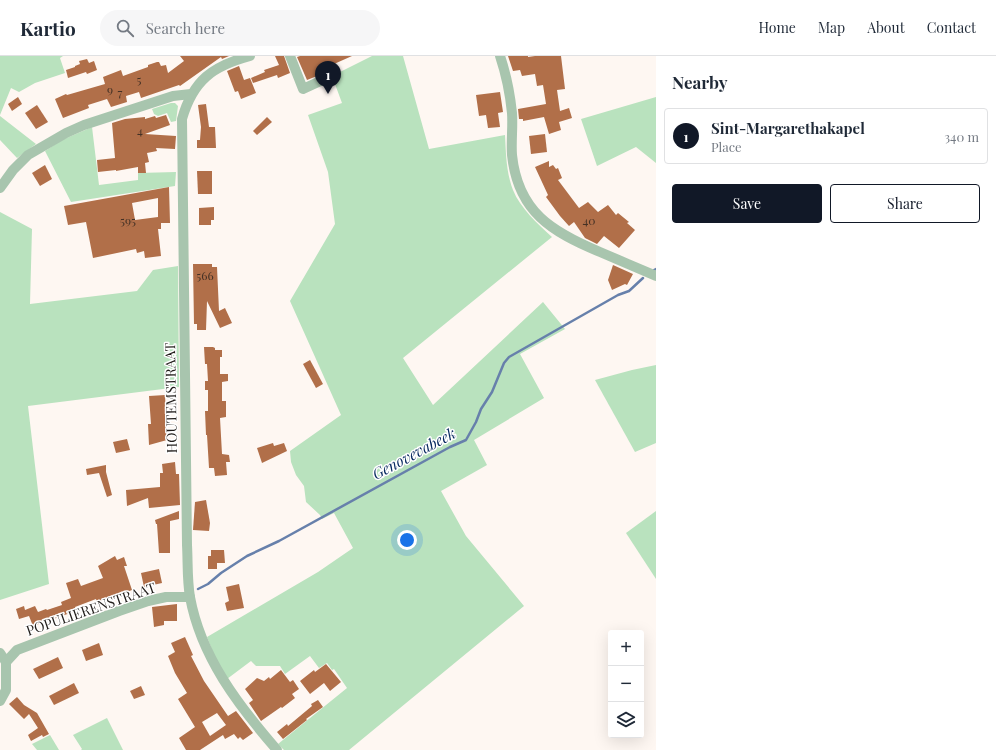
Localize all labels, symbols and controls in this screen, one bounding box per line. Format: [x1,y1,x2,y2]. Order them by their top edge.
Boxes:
search box [100,10,380,46]
text: Kartio [20,15,76,41]
icon: search [114,17,136,39]
text: Search here [146,18,225,38]
text: Home [758,18,796,37]
text: Map [818,18,845,37]
text: About [867,18,905,37]
text: Contact [927,18,976,37]
pin: 1 [315,61,341,94]
house number: 5 [137,71,142,87]
text: Nearby [672,71,727,93]
house number: 9 [107,81,113,97]
house number: 7 [118,84,123,100]
text: Sint-Margarethakapel [711,118,865,138]
house number: 4 [137,122,143,138]
text: 1 [684,128,688,145]
text: 340 m [944,128,979,145]
text: Place [711,138,742,155]
button: Save [672,184,822,223]
button: Share [830,184,980,223]
house number: 595 [120,212,136,228]
house number: 40 [582,212,596,228]
house number: 566 [196,267,214,283]
street label: HOUTEMSTRAAT [160,342,181,454]
water label: Genovevabeek [368,423,459,483]
your location [397,530,417,550]
street label: POPULIERENSTRAAT [23,577,159,640]
map controls [608,630,644,738]
button: + [608,630,644,666]
button: − [608,666,644,702]
button: layers [608,702,644,738]

